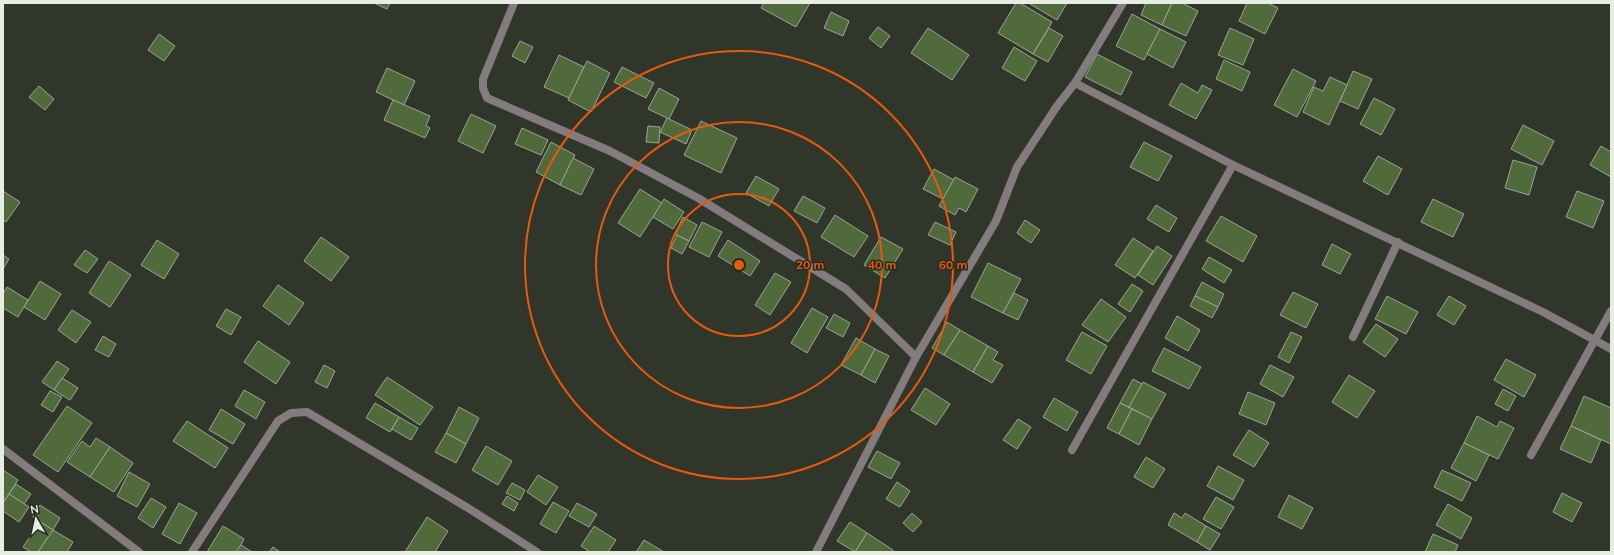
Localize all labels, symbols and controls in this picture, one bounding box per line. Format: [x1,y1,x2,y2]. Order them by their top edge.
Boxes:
text: 20 m [796,257,824,272]
text: 40 m [868,257,896,272]
text: 60 m [939,257,967,272]
centre of rings [732,258,746,272]
north arrow [16,499,56,539]
text: N [29,502,40,517]

